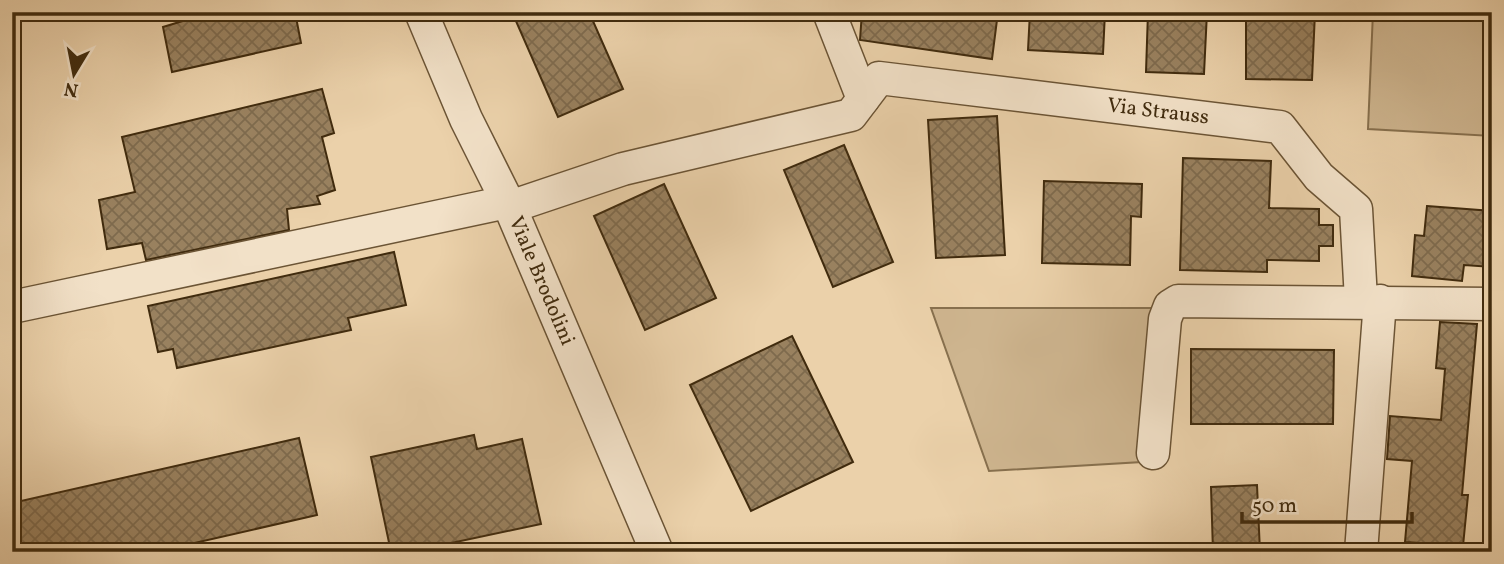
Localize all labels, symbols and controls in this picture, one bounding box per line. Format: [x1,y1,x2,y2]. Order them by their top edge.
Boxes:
north arrow [38,38,108,108]
text: N [62,75,80,103]
street label: Via Strauss [1105,91,1211,133]
street label: Viale Brodolini [501,212,581,350]
scale bar [1242,480,1411,524]
text: 50 m [1252,492,1297,521]

